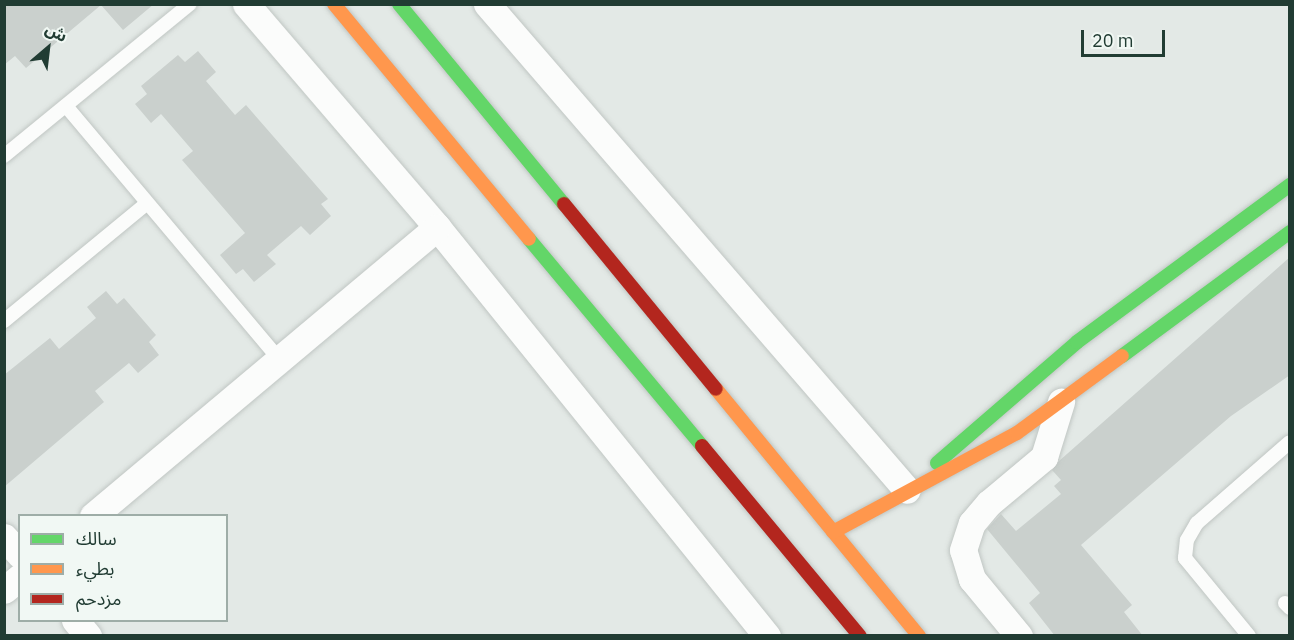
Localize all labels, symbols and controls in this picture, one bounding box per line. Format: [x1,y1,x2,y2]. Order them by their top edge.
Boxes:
north arrow [18,18,78,78]
text: ش [42,18,71,46]
scale bar [1084,18,1168,56]
text: 20 m [1092,29,1134,52]
legend [18,514,228,622]
text: سالك [76,527,117,550]
text: بطيء [76,557,114,580]
text: مزدحم [76,587,121,610]

